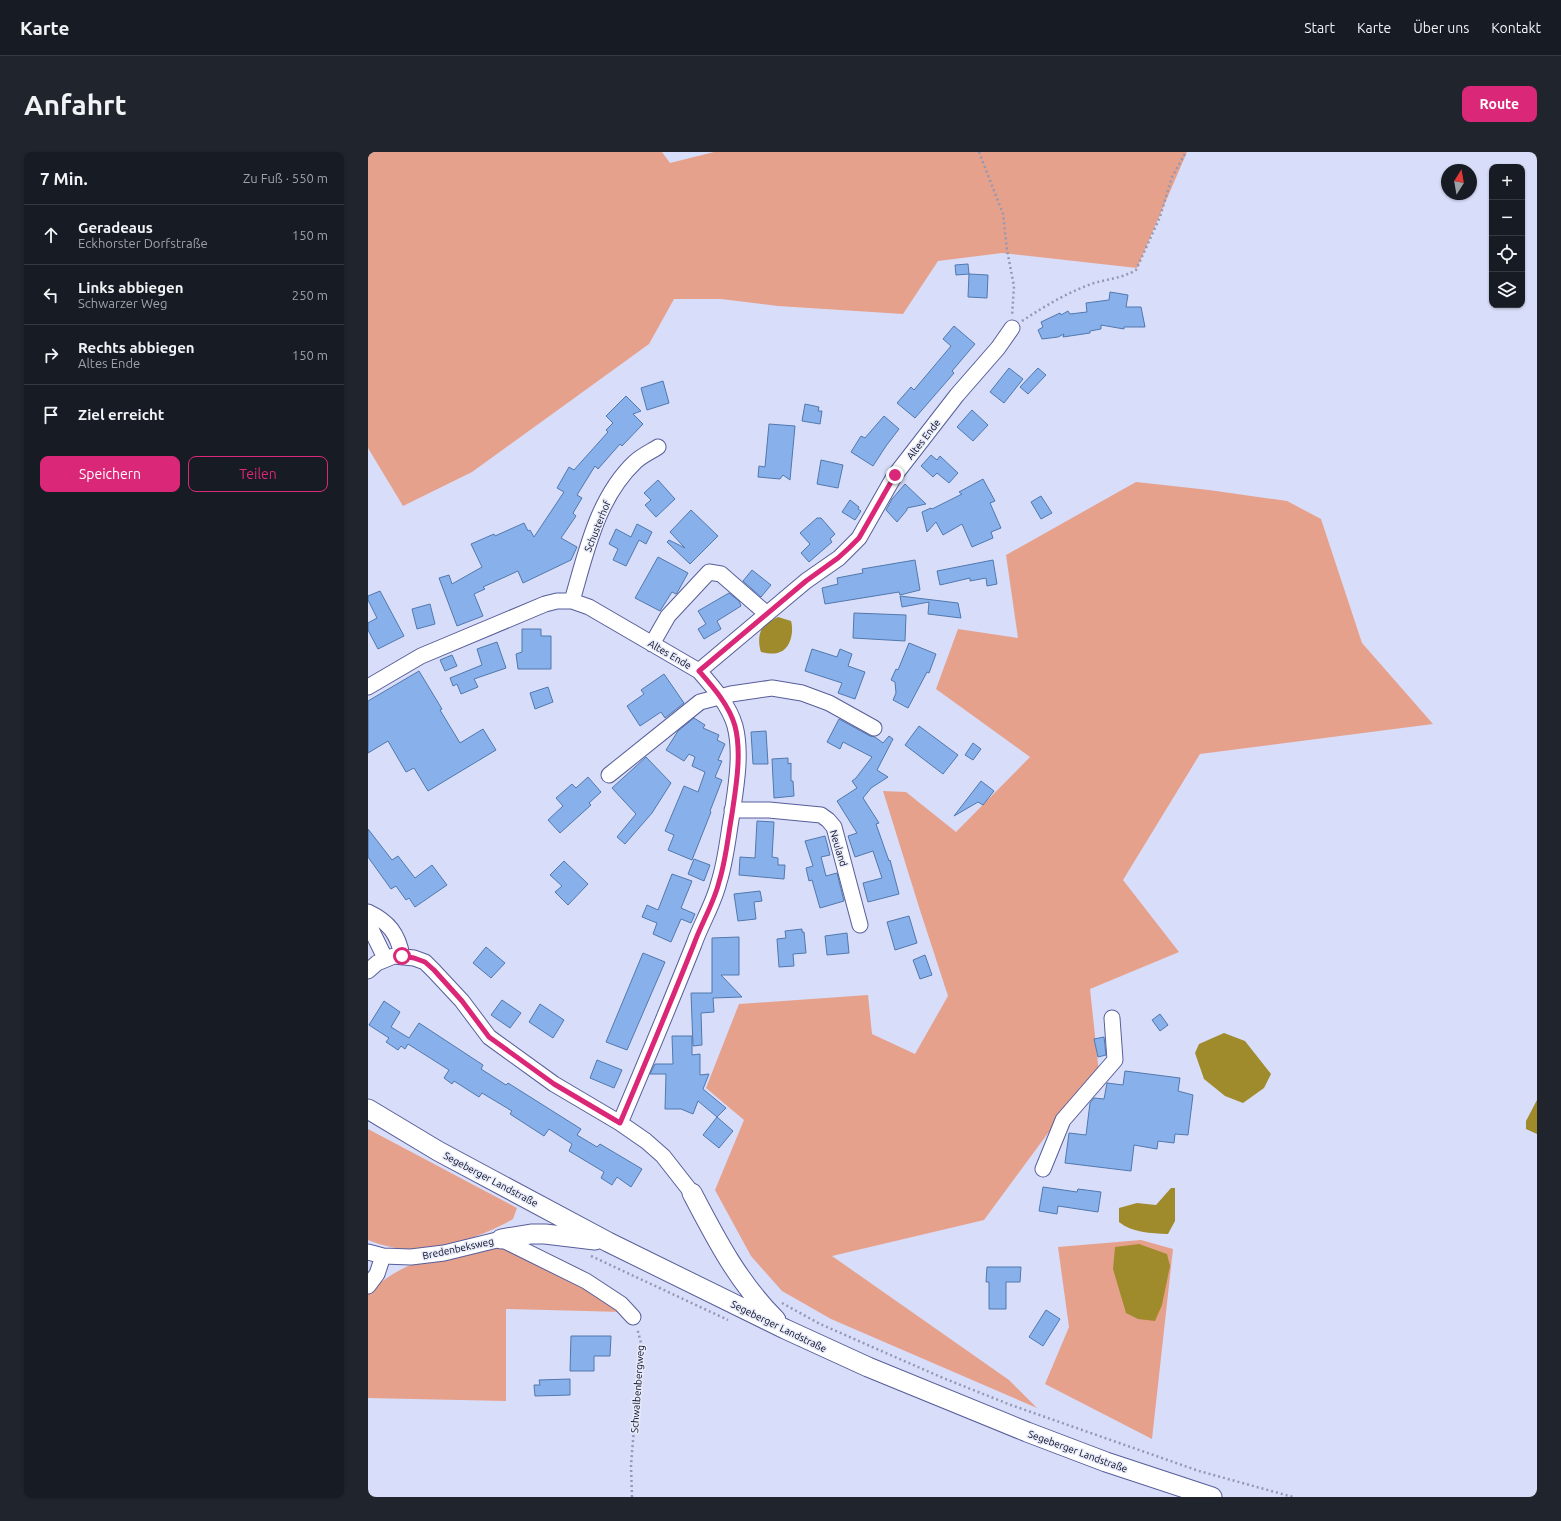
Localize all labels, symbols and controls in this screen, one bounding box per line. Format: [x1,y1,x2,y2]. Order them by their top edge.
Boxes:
text: Karte [20,17,69,39]
text: Start [1304,20,1335,36]
text: Karte [1357,20,1391,36]
text: Über uns [1413,20,1469,36]
text: Kontakt [1491,20,1541,36]
button: Route [1462,86,1537,122]
text: Anfahrt [24,89,127,120]
north arrow [1441,164,1477,200]
map controls [1489,164,1525,308]
button: + [1489,164,1525,200]
text: 7 Min. [40,169,88,188]
text: Zu Fuß · 550 m [243,171,328,185]
button: − [1489,200,1525,236]
text: Geradeaus [78,219,153,236]
icon: ahead [40,224,62,246]
text: 150 m [292,228,328,242]
text: Eckhorster Dorfstraße [78,236,208,250]
button: locate [1489,236,1525,272]
button: layers [1489,272,1525,308]
text: Links abbiegen [78,279,183,296]
icon: left [40,284,62,306]
text: 250 m [292,288,328,302]
text: Schwarzer Weg [78,296,167,310]
text: Rechts abbiegen [78,339,195,356]
icon: right [40,344,62,366]
text: 150 m [292,348,328,362]
text: Altes Ende [78,356,140,370]
icon: arrive [40,404,62,426]
text: Ziel erreicht [78,406,164,423]
street label: Altes Ende [904,417,942,462]
button: Speichern [40,456,180,492]
button: Teilen [188,456,328,492]
route end [886,466,904,484]
street label: Schusterhof [582,499,613,553]
street label: Altes Ende [646,638,693,671]
street label: Neuland [828,829,849,868]
route start [393,947,411,965]
street label: Segeberger Landstraße [442,1150,540,1209]
street label: Bredenbeksweg [421,1236,495,1261]
street label: Segeberger Landstraße [729,1298,828,1354]
street label: Schwalbenbergweg [629,1345,646,1433]
street label: Segeberger Landstraße [1027,1428,1129,1475]

